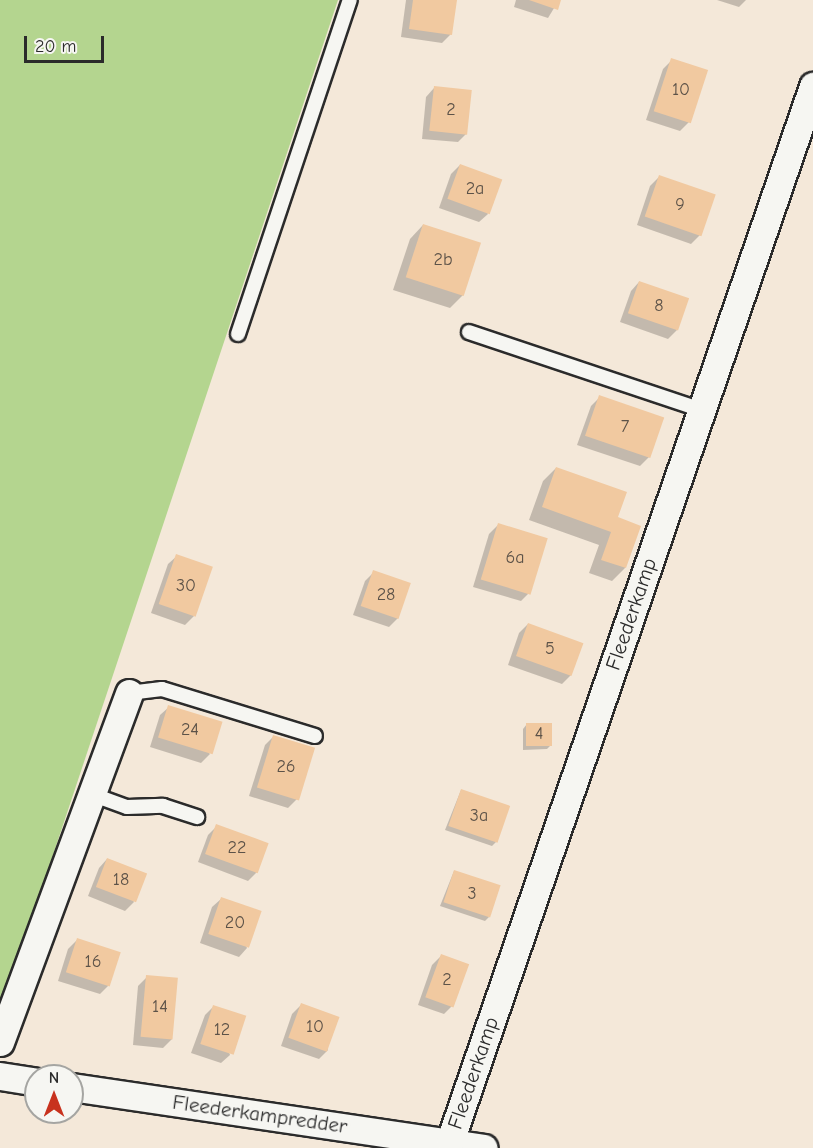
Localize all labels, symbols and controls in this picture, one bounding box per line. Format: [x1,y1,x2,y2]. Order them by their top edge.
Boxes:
scale bar [27,24,106,62]
text: 20 m [35,36,76,57]
house number: 10 [672,79,690,101]
house number: 2 [446,99,456,121]
house number: 2a [466,178,484,200]
house number: 9 [675,194,685,216]
house number: 2b [433,249,453,271]
house number: 8 [654,295,664,317]
house number: 7 [621,416,629,438]
house number: 6a [505,547,525,569]
street label: Fleederkamp [600,555,662,673]
house number: 30 [176,575,196,597]
house number: 28 [377,584,395,606]
house number: 5 [545,638,555,660]
house number: 24 [181,719,199,741]
house number: 4 [535,723,543,745]
house number: 26 [276,756,296,778]
house number: 3a [470,805,488,827]
house number: 22 [228,837,246,859]
house number: 18 [113,869,129,891]
house number: 3 [467,883,477,905]
house number: 20 [225,912,245,934]
house number: 16 [85,951,101,973]
house number: 2 [442,969,452,991]
house number: 14 [152,996,168,1018]
street label: Fleederkamp [442,1014,504,1132]
house number: 10 [306,1016,324,1038]
house number: 12 [214,1019,230,1041]
north arrow [24,1064,84,1124]
text: N [49,1069,59,1087]
street label: Fleederkampredder [171,1089,349,1139]

